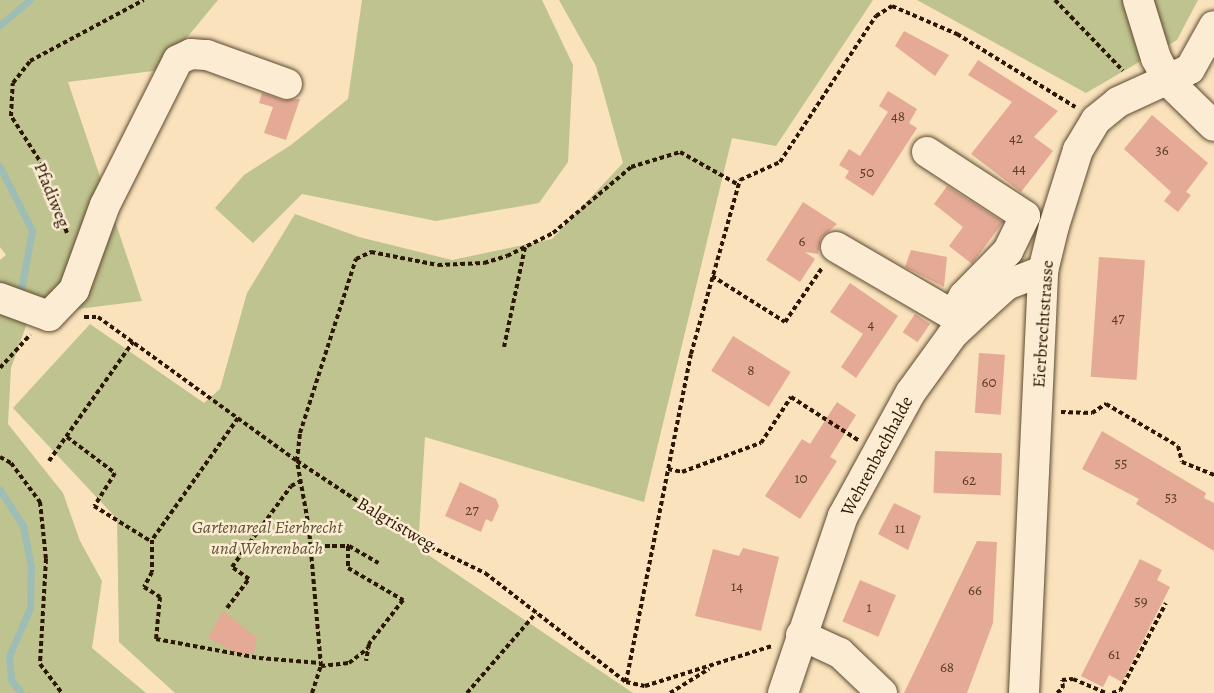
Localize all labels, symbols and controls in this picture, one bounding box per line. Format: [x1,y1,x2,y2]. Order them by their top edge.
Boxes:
house number: 48 [891,108,905,126]
house number: 42 [1009,130,1023,148]
house number: 36 [1155,142,1169,160]
street label: Pfadiweg [29,159,75,231]
house number: 44 [1012,160,1026,178]
house number: 50 [860,164,874,182]
house number: 6 [799,233,805,251]
street label: Eierbrechtstrasse [1028,259,1058,389]
house number: 47 [1111,310,1125,328]
house number: 4 [868,316,874,334]
house number: 8 [747,362,755,380]
house number: 60 [982,374,996,392]
street label: Wehrenbachhalde [836,392,918,520]
house number: 55 [1115,455,1127,473]
house number: 10 [794,470,808,488]
house number: 62 [962,472,976,490]
house number: 53 [1165,489,1177,507]
street label: Balgristweg [353,492,439,556]
house number: 27 [465,502,479,520]
park label: Gartenareal Eierbrecht und Wehrenbach [192,517,342,560]
house number: 11 [895,520,905,538]
house number: 14 [731,578,743,596]
house number: 66 [968,582,982,600]
house number: 59 [1134,593,1148,611]
house number: 1 [866,599,872,617]
house number: 61 [1108,646,1120,664]
house number: 68 [940,659,954,677]

